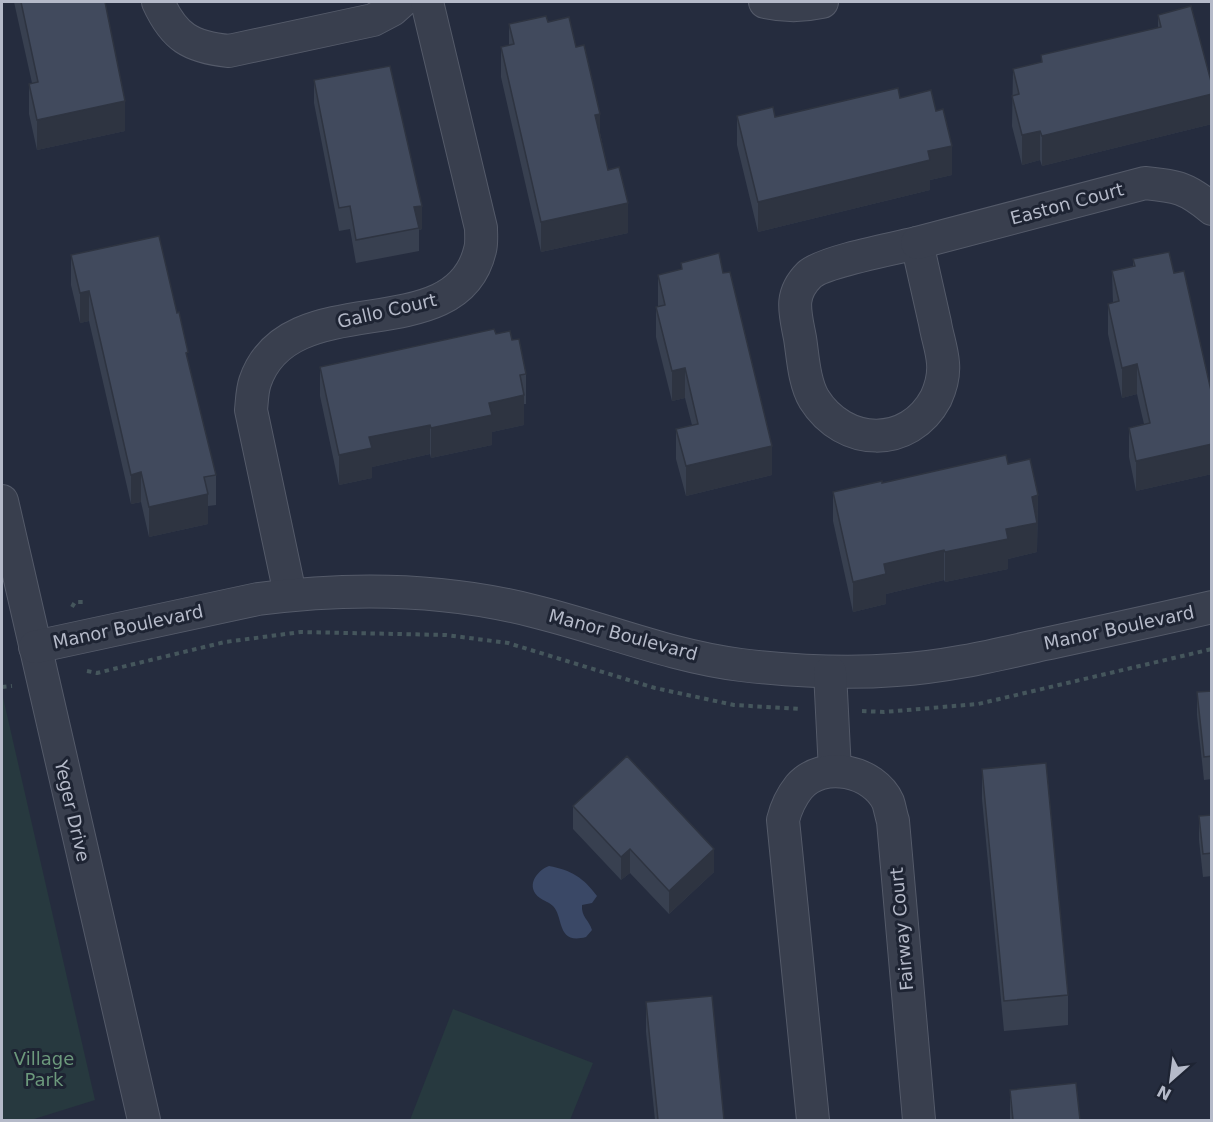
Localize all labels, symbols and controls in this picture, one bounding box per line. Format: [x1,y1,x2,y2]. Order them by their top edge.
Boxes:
street label: Easton Court [1008,178,1126,229]
street label: Gallo Court [335,289,439,332]
street label: Manor Boulevard [51,600,205,653]
street label: Manor Boulevard [1042,601,1196,654]
street label: Manor Boulevard [546,605,700,664]
street label: Yeger Drive [50,757,94,864]
street label: Fairway Court [886,867,917,992]
park label: Village Park [14,1048,74,1090]
north arrow [1141,1050,1201,1110]
text: N [1154,1081,1175,1104]

